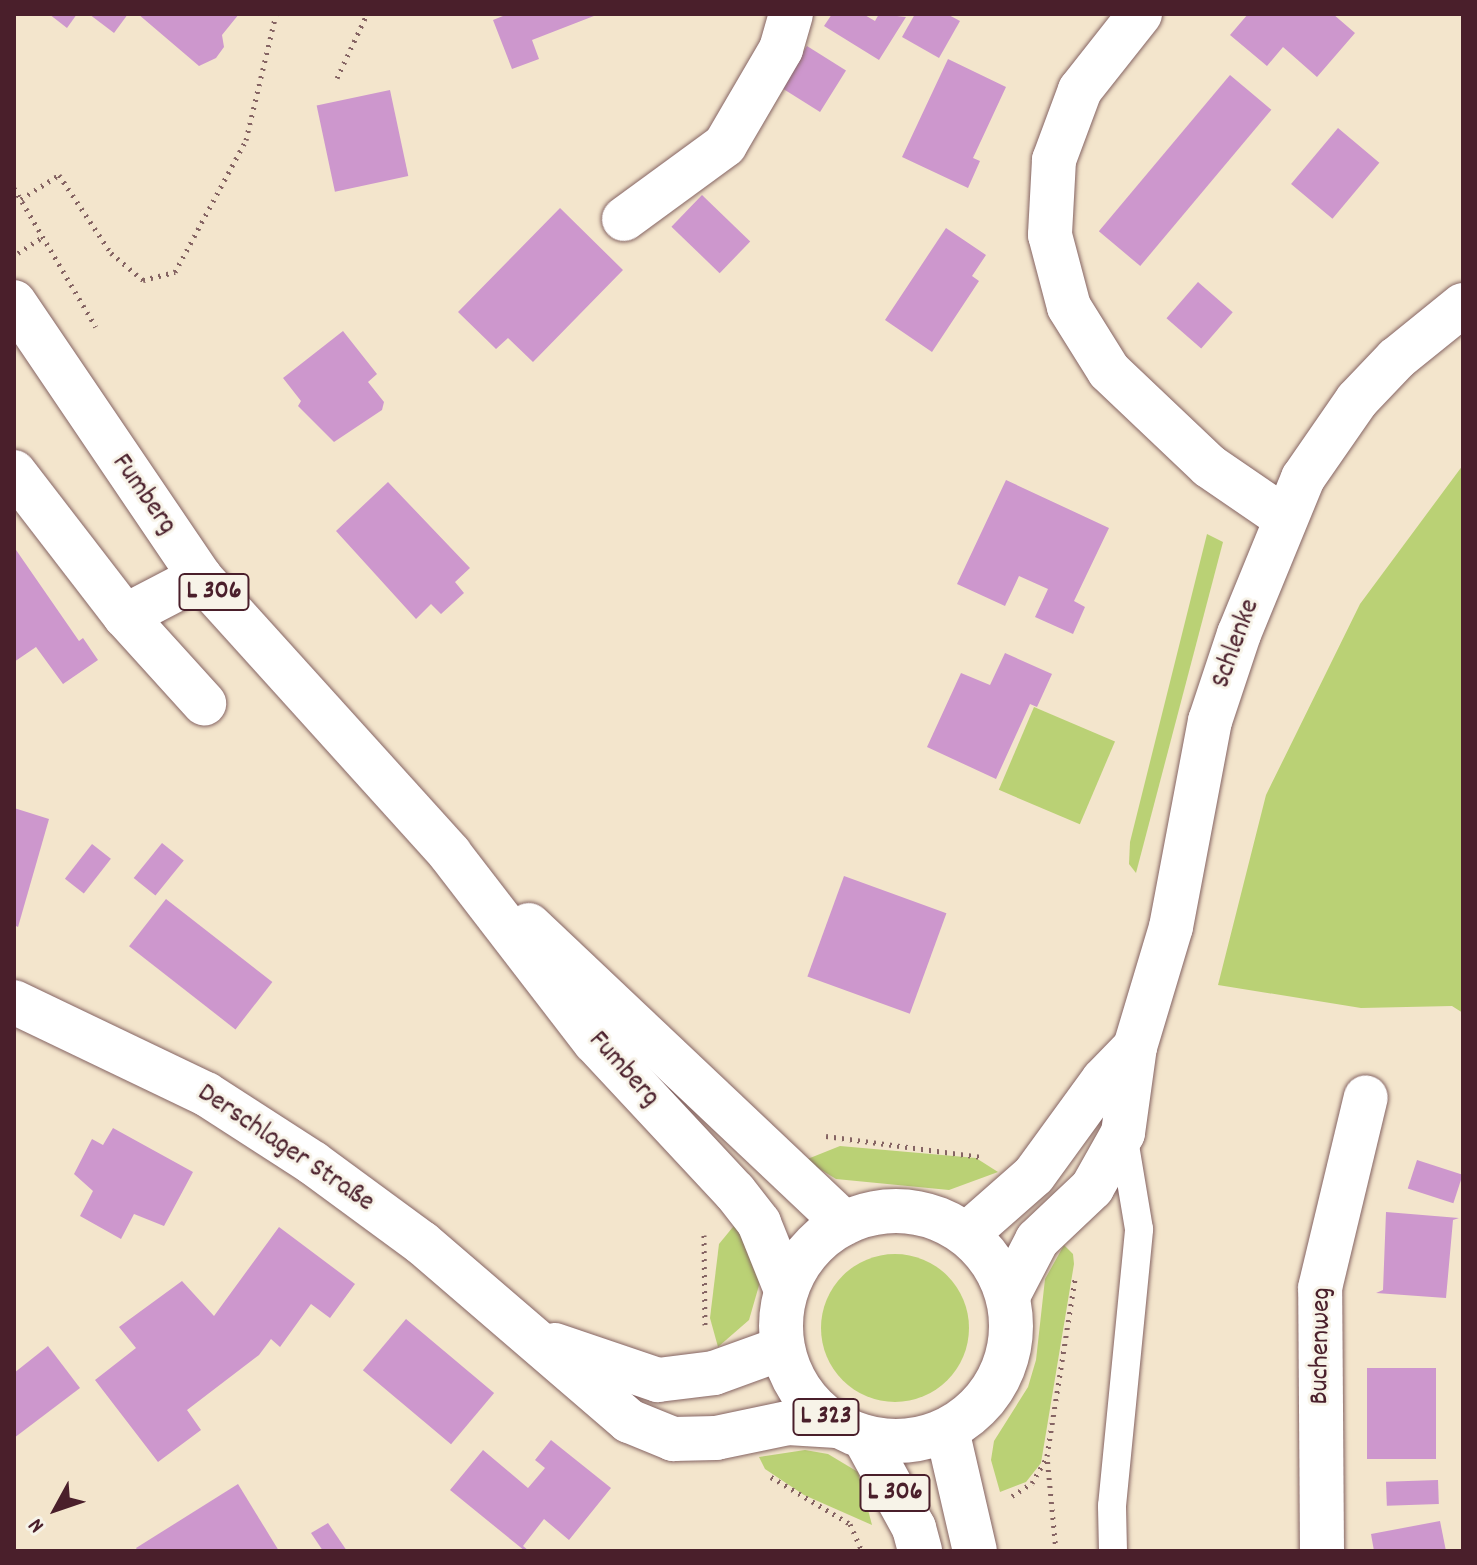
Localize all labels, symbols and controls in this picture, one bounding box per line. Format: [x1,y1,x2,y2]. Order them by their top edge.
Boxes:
street label: Fumberg [103,448,183,542]
road number: L 306 [178,570,250,614]
street label: Schlenke [1205,595,1269,693]
street label: Fumberg [580,1025,666,1115]
street label: Derschlager Straße [190,1077,380,1221]
street label: Buchenweg [1304,1287,1340,1405]
road number: L 323 [792,1395,860,1439]
north arrow [16,1469,96,1549]
road number: L 306 [859,1471,931,1515]
text: N [22,1511,53,1539]

